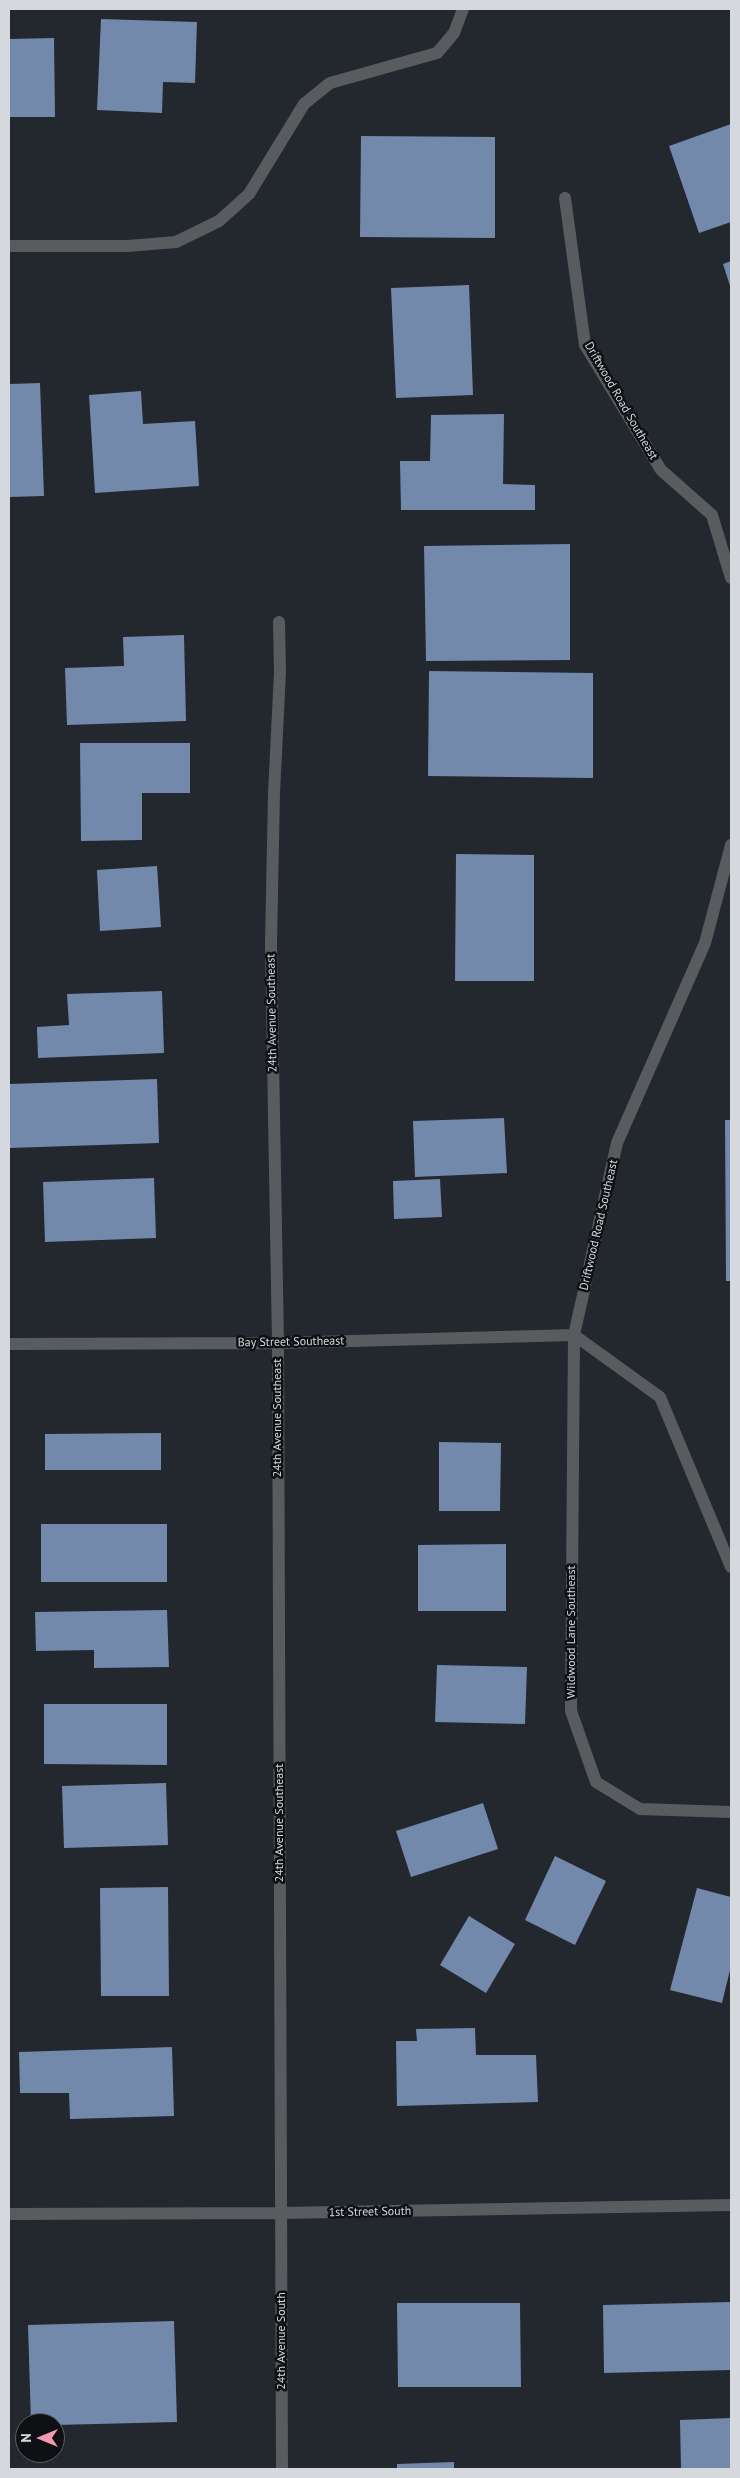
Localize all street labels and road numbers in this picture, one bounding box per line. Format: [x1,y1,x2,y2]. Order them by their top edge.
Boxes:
street label: Driftwood Road Southeast [581,339,661,463]
street label: 24th Avenue Southeast [264,954,280,1072]
street label: Driftwood Road Southeast [577,1158,621,1292]
street label: Bay Street Southeast [238,1334,344,1350]
street label: 24th Avenue Southeast [271,1359,285,1477]
street label: Wildwood Lane Southeast [565,1565,579,1699]
street label: 24th Avenue Southeast [273,1764,287,1882]
street label: 1st Street South [329,2204,411,2220]
street label: 24th Avenue South [275,2292,289,2390]

